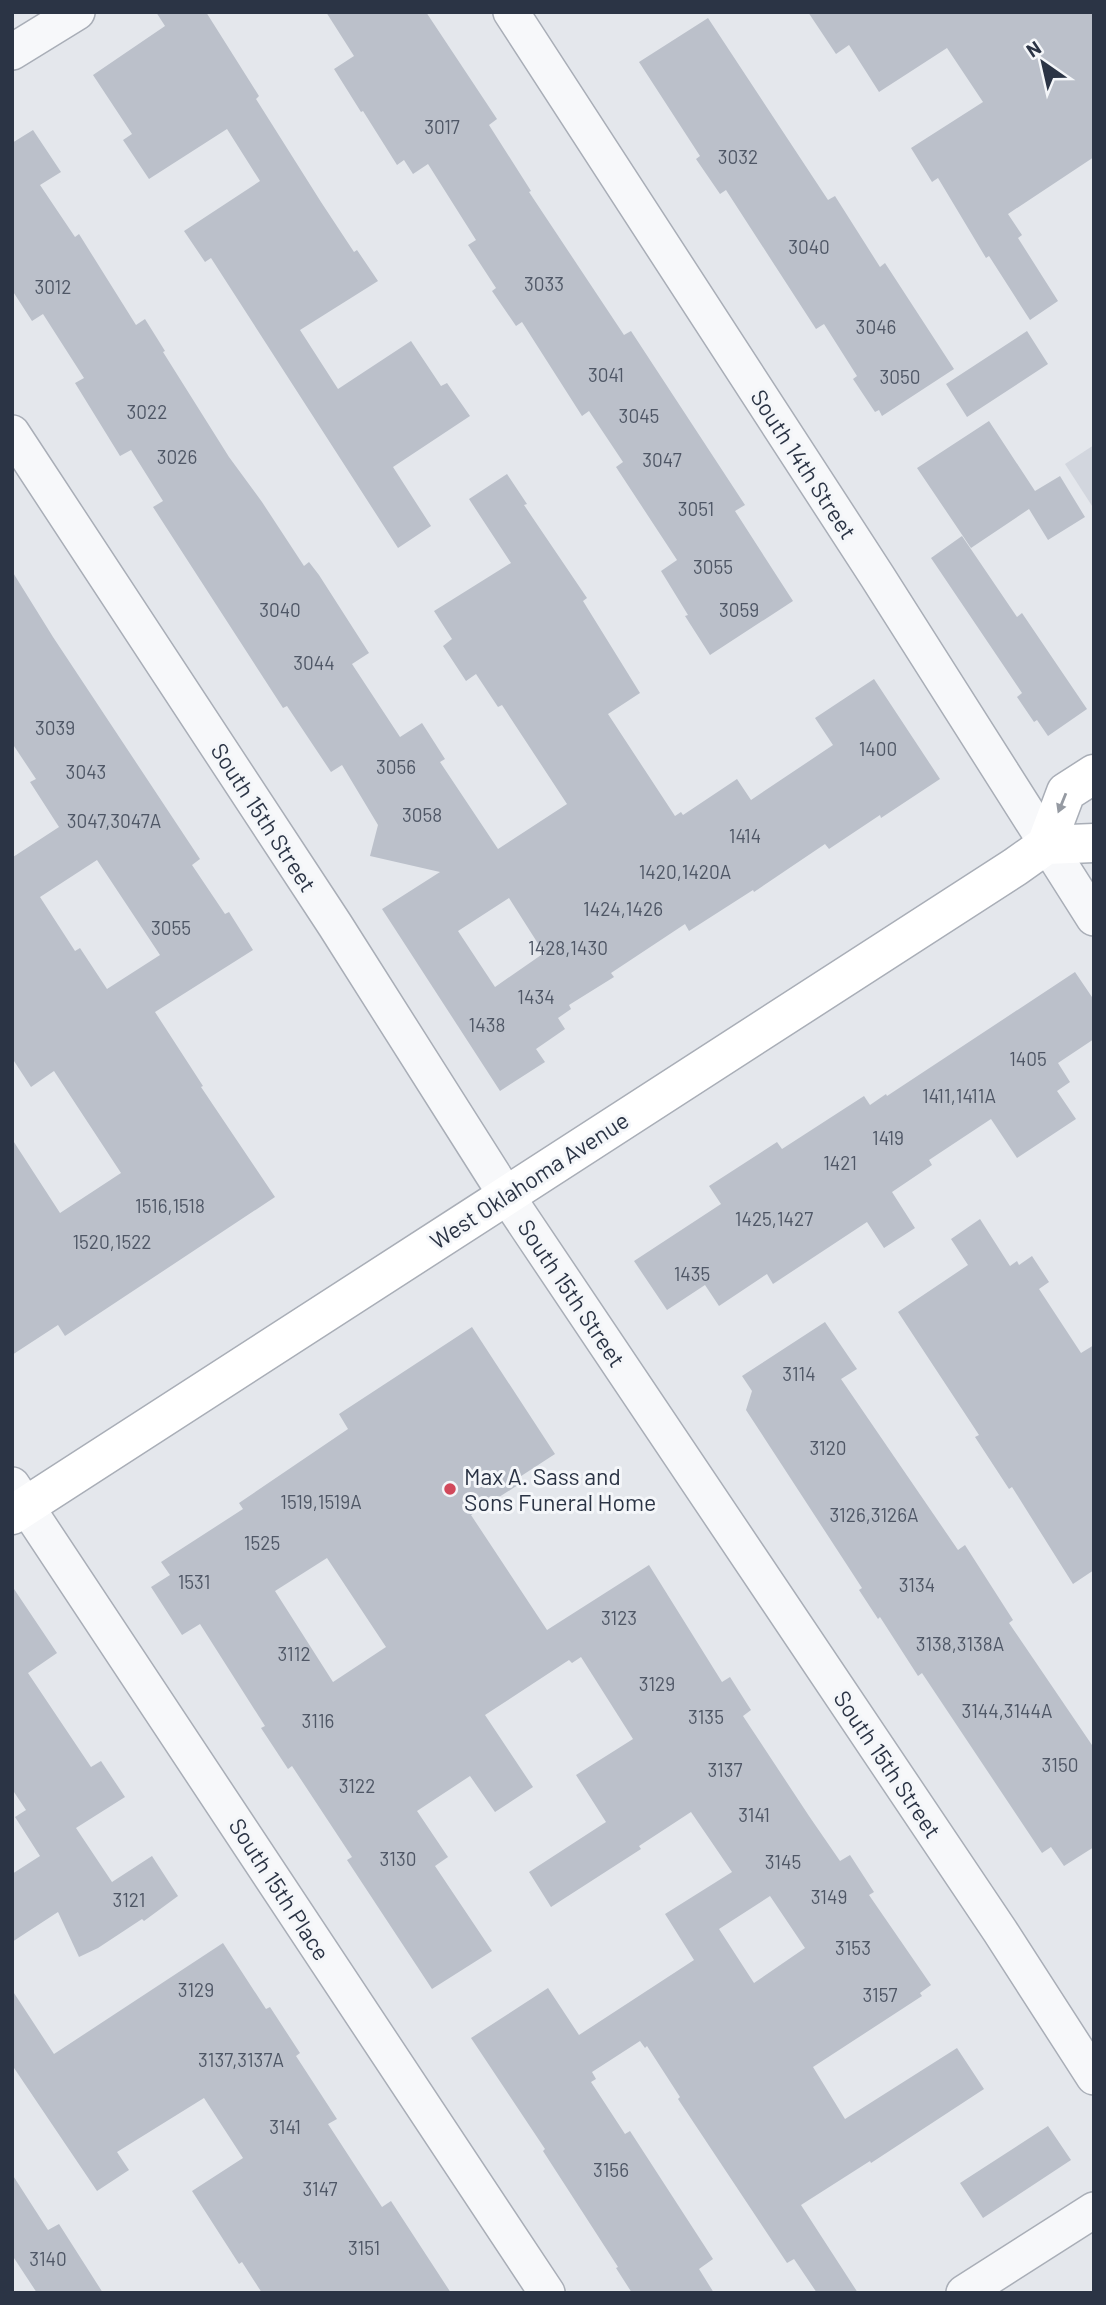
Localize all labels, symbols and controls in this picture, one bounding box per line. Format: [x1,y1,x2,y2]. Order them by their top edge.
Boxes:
north arrow [1008,28,1078,98]
text: N [1022,35,1045,62]
house number: 3017 [424,115,460,138]
house number: 3032 [718,145,758,168]
house number: 3040 [788,235,830,258]
house number: 3033 [524,272,564,295]
house number: 3012 [35,275,71,298]
house number: 3046 [856,315,896,338]
house number: 3041 [588,363,624,386]
house number: 3050 [879,365,921,388]
street label: South 14th Street [745,384,863,544]
house number: 3022 [127,400,167,423]
house number: 3045 [619,404,659,427]
house number: 3026 [157,445,197,468]
house number: 3047 [642,448,682,471]
house number: 3051 [678,497,714,520]
house number: 3055 [693,555,733,578]
house number: 3040 [259,598,301,621]
house number: 3059 [719,598,759,621]
house number: 3044 [293,651,335,674]
house number: 3039 [35,716,75,739]
street label: South 15th Street [206,737,322,897]
house number: 1400 [859,737,897,760]
house number: 3056 [376,755,416,778]
house number: 3043 [66,760,106,783]
one-way arrow [1056,793,1068,813]
house number: 3058 [402,803,442,826]
house number: 3047,3047A [67,809,161,832]
house number: 1414 [729,824,761,847]
house number: 1420,1420A [639,860,731,883]
house number: 1424,1426 [583,897,663,920]
house number: 3055 [151,916,191,939]
house number: 1428,1430 [528,936,608,959]
house number: 1434 [517,985,555,1008]
house number: 1438 [469,1013,505,1036]
house number: 1405 [1009,1047,1047,1070]
house number: 1411,1411A [922,1084,996,1107]
street label: West Oklahoma Avenue [424,1105,634,1255]
house number: 1419 [872,1126,904,1149]
house number: 1421 [823,1151,857,1174]
house number: 1516,1518 [135,1194,205,1217]
house number: 1425,1427 [735,1207,813,1230]
street label: South 15th Street [512,1214,632,1372]
house number: 1520,1522 [72,1230,152,1253]
house number: 1435 [674,1262,710,1285]
house number: 3114 [782,1362,816,1385]
house number: 3120 [809,1436,847,1459]
place label: Max A. Sass and Sons Funeral Home [464,1462,656,1516]
marker: Max A. Sass and Sons Funeral Home [442,1481,458,1497]
house number: 1519,1519A [280,1490,362,1513]
house number: 3126,3126A [829,1503,919,1526]
house number: 1525 [244,1531,280,1554]
house number: 1531 [178,1570,210,1593]
house number: 3134 [899,1573,935,1596]
house number: 3123 [601,1606,637,1629]
house number: 3138,3138A [916,1632,1004,1655]
house number: 3112 [277,1642,311,1665]
house number: 3129 [639,1672,675,1695]
street label: South 15th Street [828,1685,948,1843]
house number: 3144,3144A [961,1699,1053,1722]
house number: 3135 [688,1705,724,1728]
house number: 3116 [302,1709,334,1732]
house number: 3150 [1042,1753,1078,1776]
house number: 3137 [707,1758,743,1781]
house number: 3122 [339,1774,375,1797]
house number: 3141 [738,1803,770,1826]
street label: South 15th Place [224,1813,336,1965]
house number: 3130 [380,1847,416,1870]
house number: 3145 [765,1850,801,1873]
house number: 3149 [811,1885,847,1908]
house number: 3121 [113,1888,145,1911]
house number: 3153 [835,1936,871,1959]
house number: 3129 [178,1978,214,2001]
house number: 3157 [862,1983,898,2006]
house number: 3137,3137A [198,2048,284,2071]
house number: 3141 [269,2115,301,2138]
house number: 3156 [593,2158,629,2181]
house number: 3147 [302,2177,338,2200]
house number: 3151 [348,2236,380,2259]
house number: 3140 [29,2247,67,2270]

